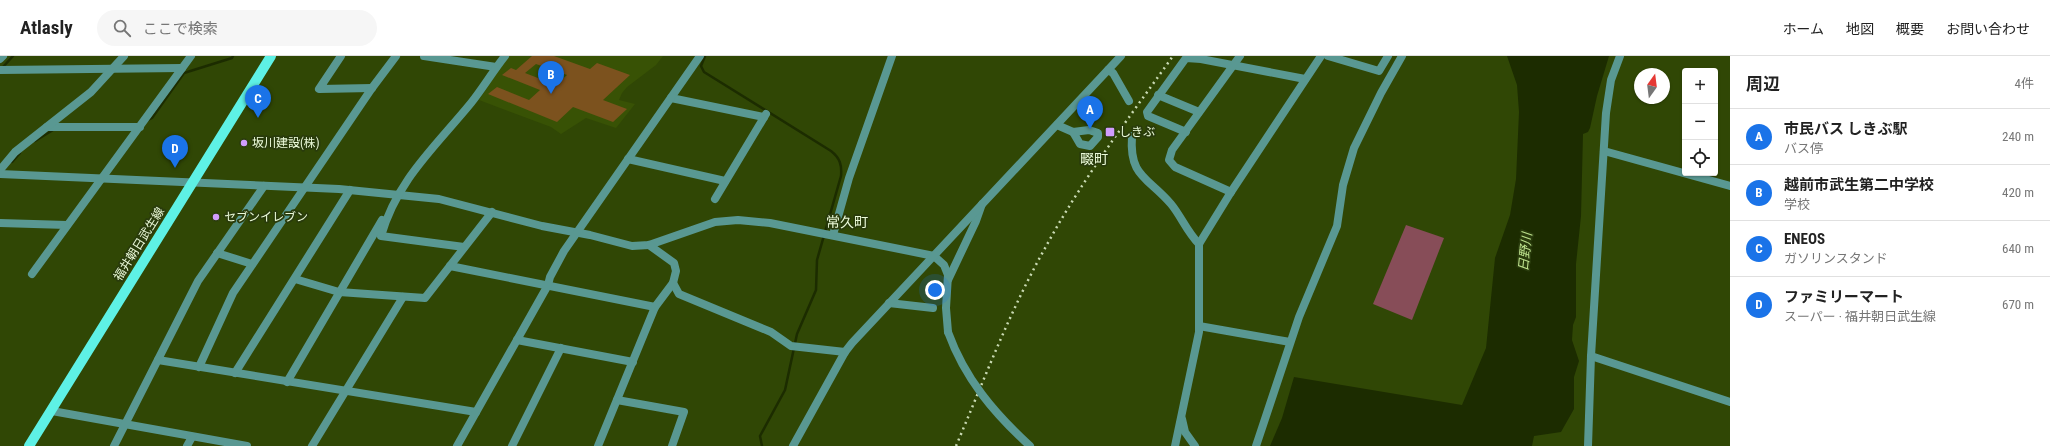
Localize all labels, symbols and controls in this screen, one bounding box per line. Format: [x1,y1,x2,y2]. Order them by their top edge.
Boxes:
search box [97,10,377,46]
text: Atlasly [20,16,73,39]
icon: search [111,17,133,39]
text: ここで検索 [143,20,218,38]
text: ホーム [1782,21,1824,37]
text: 地図 [1846,21,1874,37]
text: 概要 [1896,21,1924,37]
text: お問い合わせ [1946,21,2030,37]
pin: B [538,61,564,94]
north arrow [1634,68,1670,104]
map controls [1682,68,1718,176]
button: + [1682,68,1718,104]
text: 周辺 [1746,74,1780,94]
text: 4件 [2015,76,2034,91]
pin: C [245,85,271,118]
pin: A [1077,96,1103,129]
button: − [1682,104,1718,140]
text: 市民バス しきぶ駅 [1784,120,1907,138]
place label: しきぶ [1119,125,1155,139]
marker: しきぶ [1104,126,1116,138]
text: A [1755,129,1763,144]
text: 240 m [2002,129,2034,144]
pin: D [162,135,188,168]
place label: 坂川建設(株) [252,136,320,150]
marker: 坂川建設(株) [239,138,249,148]
button: locate [1682,140,1718,176]
text: バス停 [1784,141,1823,156]
district label: 畷町 [1080,151,1108,167]
text: 越前市武生第二中学校 [1784,176,1934,194]
text: B [1755,185,1763,200]
text: 420 m [2002,185,2034,200]
text: 学校 [1784,197,1810,212]
street label: 福井朝日武生線 [111,205,167,283]
place label: セブンイレブン [224,210,308,224]
marker: セブンイレブン [211,212,221,222]
district label: 常久町 [826,214,868,230]
water label: 日野川 [1516,230,1535,272]
text: ENEOS [1784,230,1825,248]
text: C [1755,241,1763,256]
text: 640 m [2002,241,2034,256]
text: ガソリンスタンド [1784,251,1888,266]
your location [925,280,945,300]
text: ファミリーマート [1784,288,1904,306]
text: D [1755,297,1763,312]
text: 670 m [2002,297,2034,312]
text: スーパー · 福井朝日武生線 [1784,309,1936,324]

